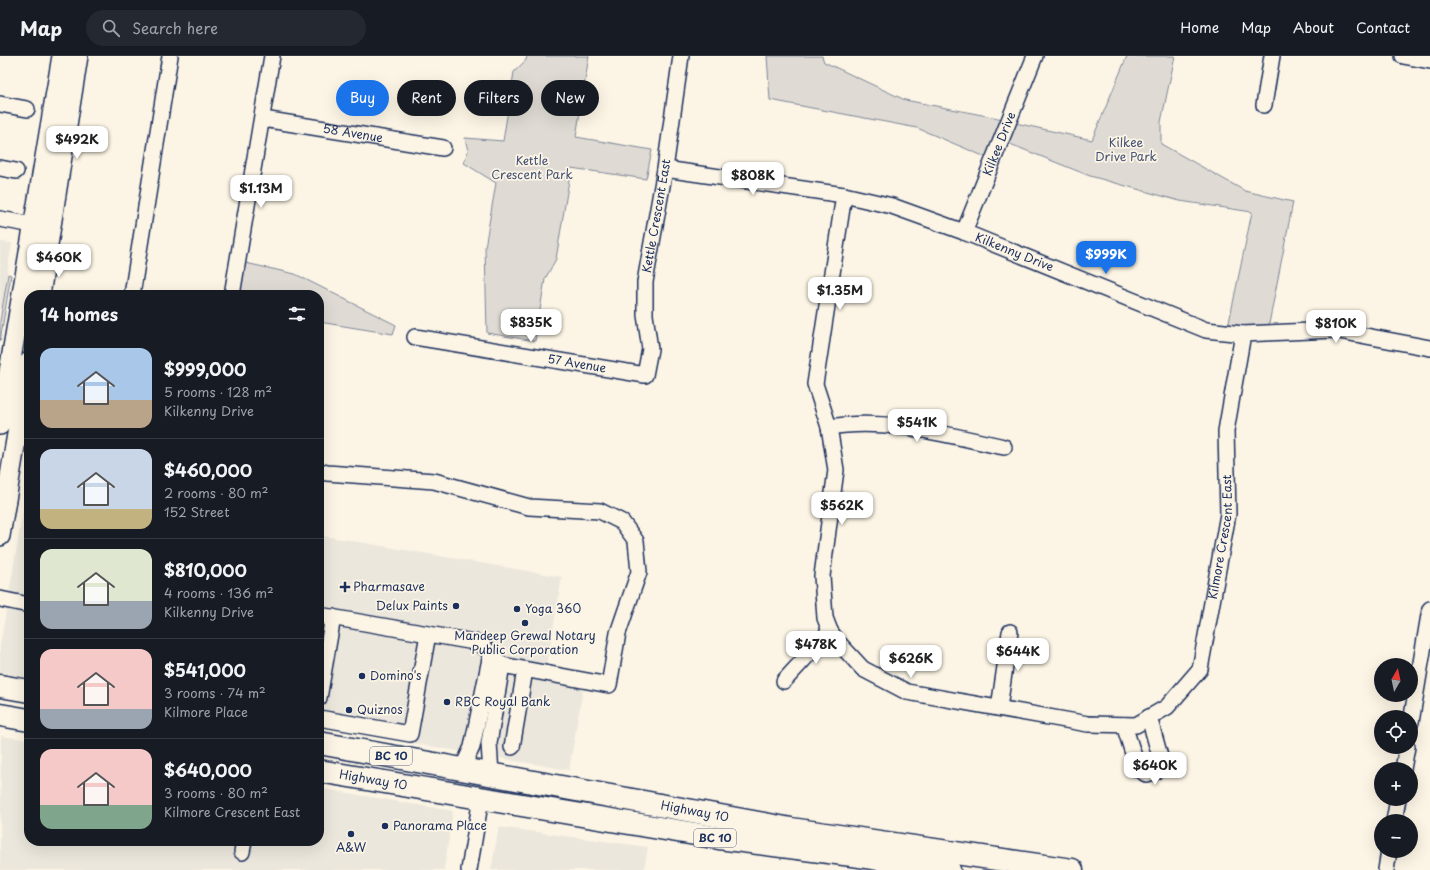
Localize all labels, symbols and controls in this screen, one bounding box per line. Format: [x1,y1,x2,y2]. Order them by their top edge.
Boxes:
search box [86,10,366,46]
text: Map [20,14,62,42]
text: Search here [132,16,218,39]
icon: search [100,17,122,39]
text: Home [1180,17,1219,38]
text: Map [1241,17,1271,38]
text: About [1293,17,1334,38]
text: Contact [1356,17,1410,38]
chip: Buy [336,80,389,116]
chip: Rent [397,80,456,116]
chip: Filters [464,80,533,116]
chip: New [541,80,599,116]
street label: Kilkee Drive [978,109,1020,178]
street label: 58 Avenue [322,119,385,146]
pin: $492K [49,126,105,160]
text: $492K [55,129,99,148]
park label: Kilkee Drive Park [1095,133,1157,165]
park label: Kettle Crescent Park [491,151,573,183]
street label: Kettle Crescent East [637,158,674,274]
pin: $808K [725,162,781,196]
text: $808K [731,165,775,184]
pin: $1.13M [228,175,294,209]
text: $1.13M [239,178,283,197]
street label: Kilkenny Drive [973,228,1057,275]
pin: $999K [1078,241,1134,275]
pin: $460K [31,244,87,278]
text: $999K [1085,244,1127,263]
text: $460K [36,247,82,266]
pin: $1.35M [807,277,873,311]
text: $1.35M [817,280,863,299]
text: 14 homes [40,301,118,327]
icon: filters [286,303,308,325]
pin: $835K [503,309,559,343]
pin: $810K [1308,310,1364,344]
text: $835K [510,312,552,331]
text: $810K [1315,313,1357,332]
street label: 57 Avenue [546,349,608,377]
text: $999,000 [164,356,246,382]
icon: home [72,364,120,412]
text: 5 rooms · 128 m² [164,382,272,401]
text: Kilkenny Drive [164,401,254,420]
pin: $541K [889,409,945,443]
text: $541K [897,412,937,431]
text: $460,000 [164,457,252,483]
icon: home [72,465,120,513]
street label: Kilmore Crescent East [1203,474,1236,600]
text: 2 rooms · 80 m² [164,483,269,502]
pin: $562K [814,492,870,526]
text: $562K [820,495,864,514]
text: 152 Street [164,502,229,521]
text: $810,000 [164,557,247,583]
icon: home [72,565,120,613]
place label: Pharmasave [353,577,425,595]
marker: Pharmasave [340,582,350,592]
text: 4 rooms · 136 m² [164,583,274,602]
place label: Delux Paints [376,596,448,614]
place label: Yoga 360 [525,599,581,617]
marker: Delux Paints [451,601,461,611]
text: Kilkenny Drive [164,602,254,621]
marker: Yoga 360 [512,604,522,614]
marker: Mandeep Grewal Notary Public Corporation [520,618,530,628]
place label: Mandeep Grewal Notary Public Corporation [454,626,596,658]
pin: $478K [788,631,844,665]
text: $478K [795,634,837,653]
pin: $644K [990,638,1046,672]
text: $644K [996,641,1040,660]
pin: $626K [883,645,939,679]
text: $626K [889,648,933,667]
text: $541,000 [164,657,246,683]
north arrow [1374,658,1418,702]
map controls [1374,658,1418,858]
icon: home [72,665,120,713]
place label: Domino's [370,666,422,684]
marker: Domino's [357,671,367,681]
text: 3 rooms · 74 m² [164,683,266,702]
place label: RBC Royal Bank [455,692,550,710]
marker: RBC Royal Bank [442,697,452,707]
place label: Quiznos [357,700,403,718]
text: Kilmore Place [164,702,248,721]
marker: Quiznos [344,705,354,715]
button: locate [1374,710,1418,754]
road number: BC 10 [370,747,412,765]
pin: $640K [1127,752,1183,786]
text: $640K [1133,755,1177,774]
text: $640,000 [164,757,252,783]
button: + [1374,762,1418,806]
icon: home [72,765,120,813]
street label: Highway 10 [338,765,409,794]
text: 3 rooms · 80 m² [164,783,268,802]
street label: Highway 10 [660,795,731,826]
text: Kilmore Crescent East [164,802,300,821]
button: − [1374,814,1418,858]
place label: Panorama Place [393,816,487,834]
marker: Panorama Place [380,821,390,831]
marker: A&W [346,829,356,839]
road number: BC 10 [694,829,736,847]
place label: A&W [336,838,367,856]

